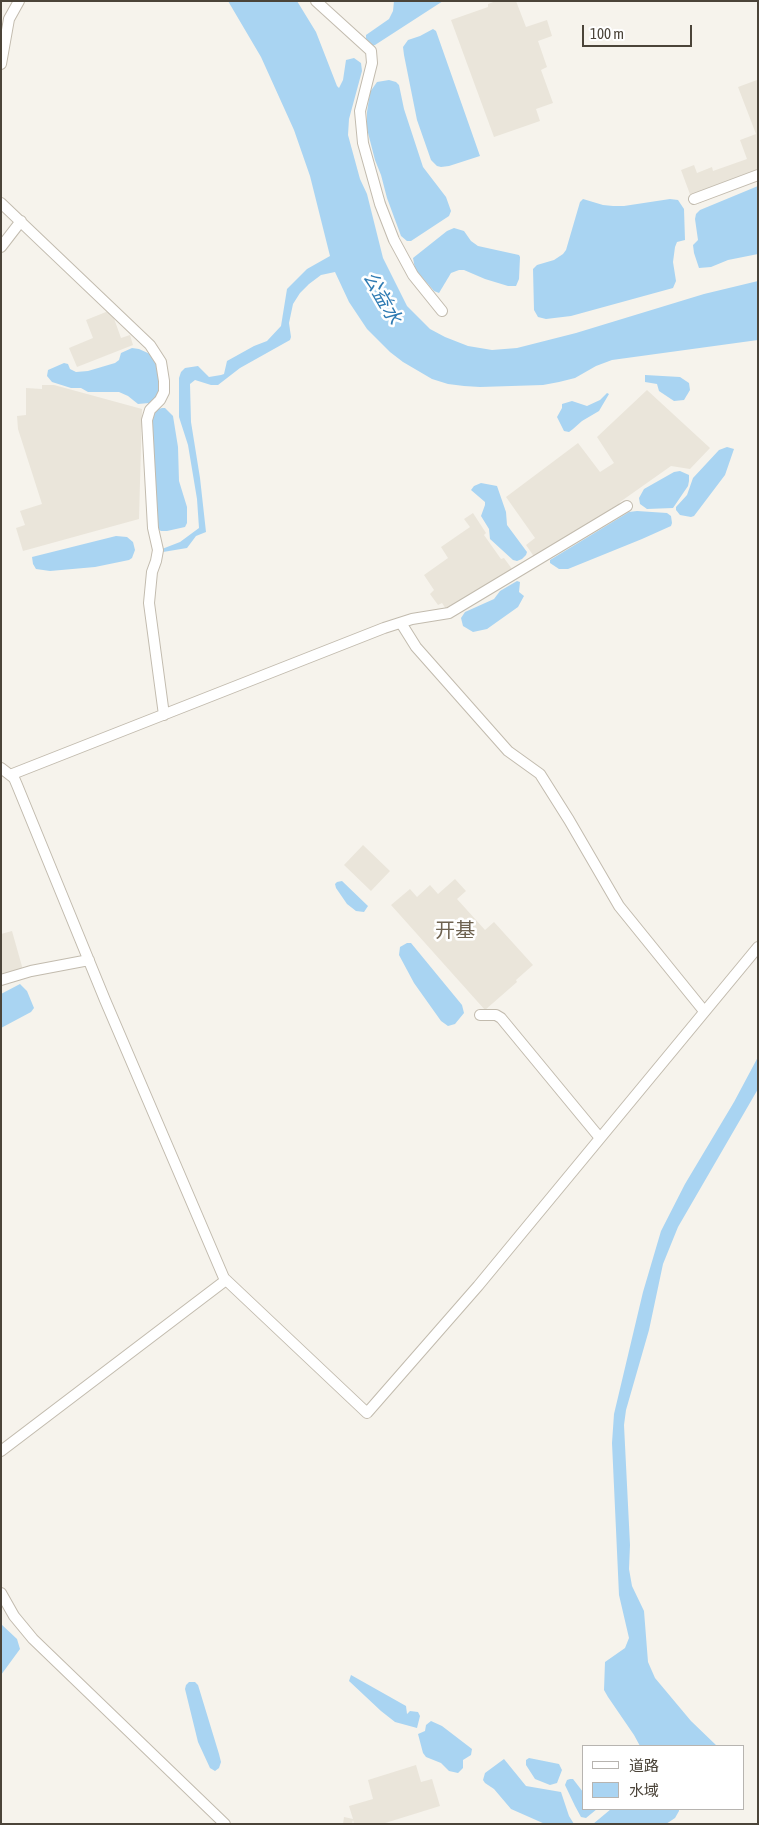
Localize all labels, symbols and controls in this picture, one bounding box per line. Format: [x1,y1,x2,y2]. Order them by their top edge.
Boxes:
scale bar [584,15,694,47]
text: 100 m [590,25,624,42]
water label: 公益水 [358,268,406,328]
district label: 开基 [435,919,475,943]
legend [582,1745,744,1810]
text: 道路 [629,1757,659,1774]
text: 水域 [629,1782,659,1799]

